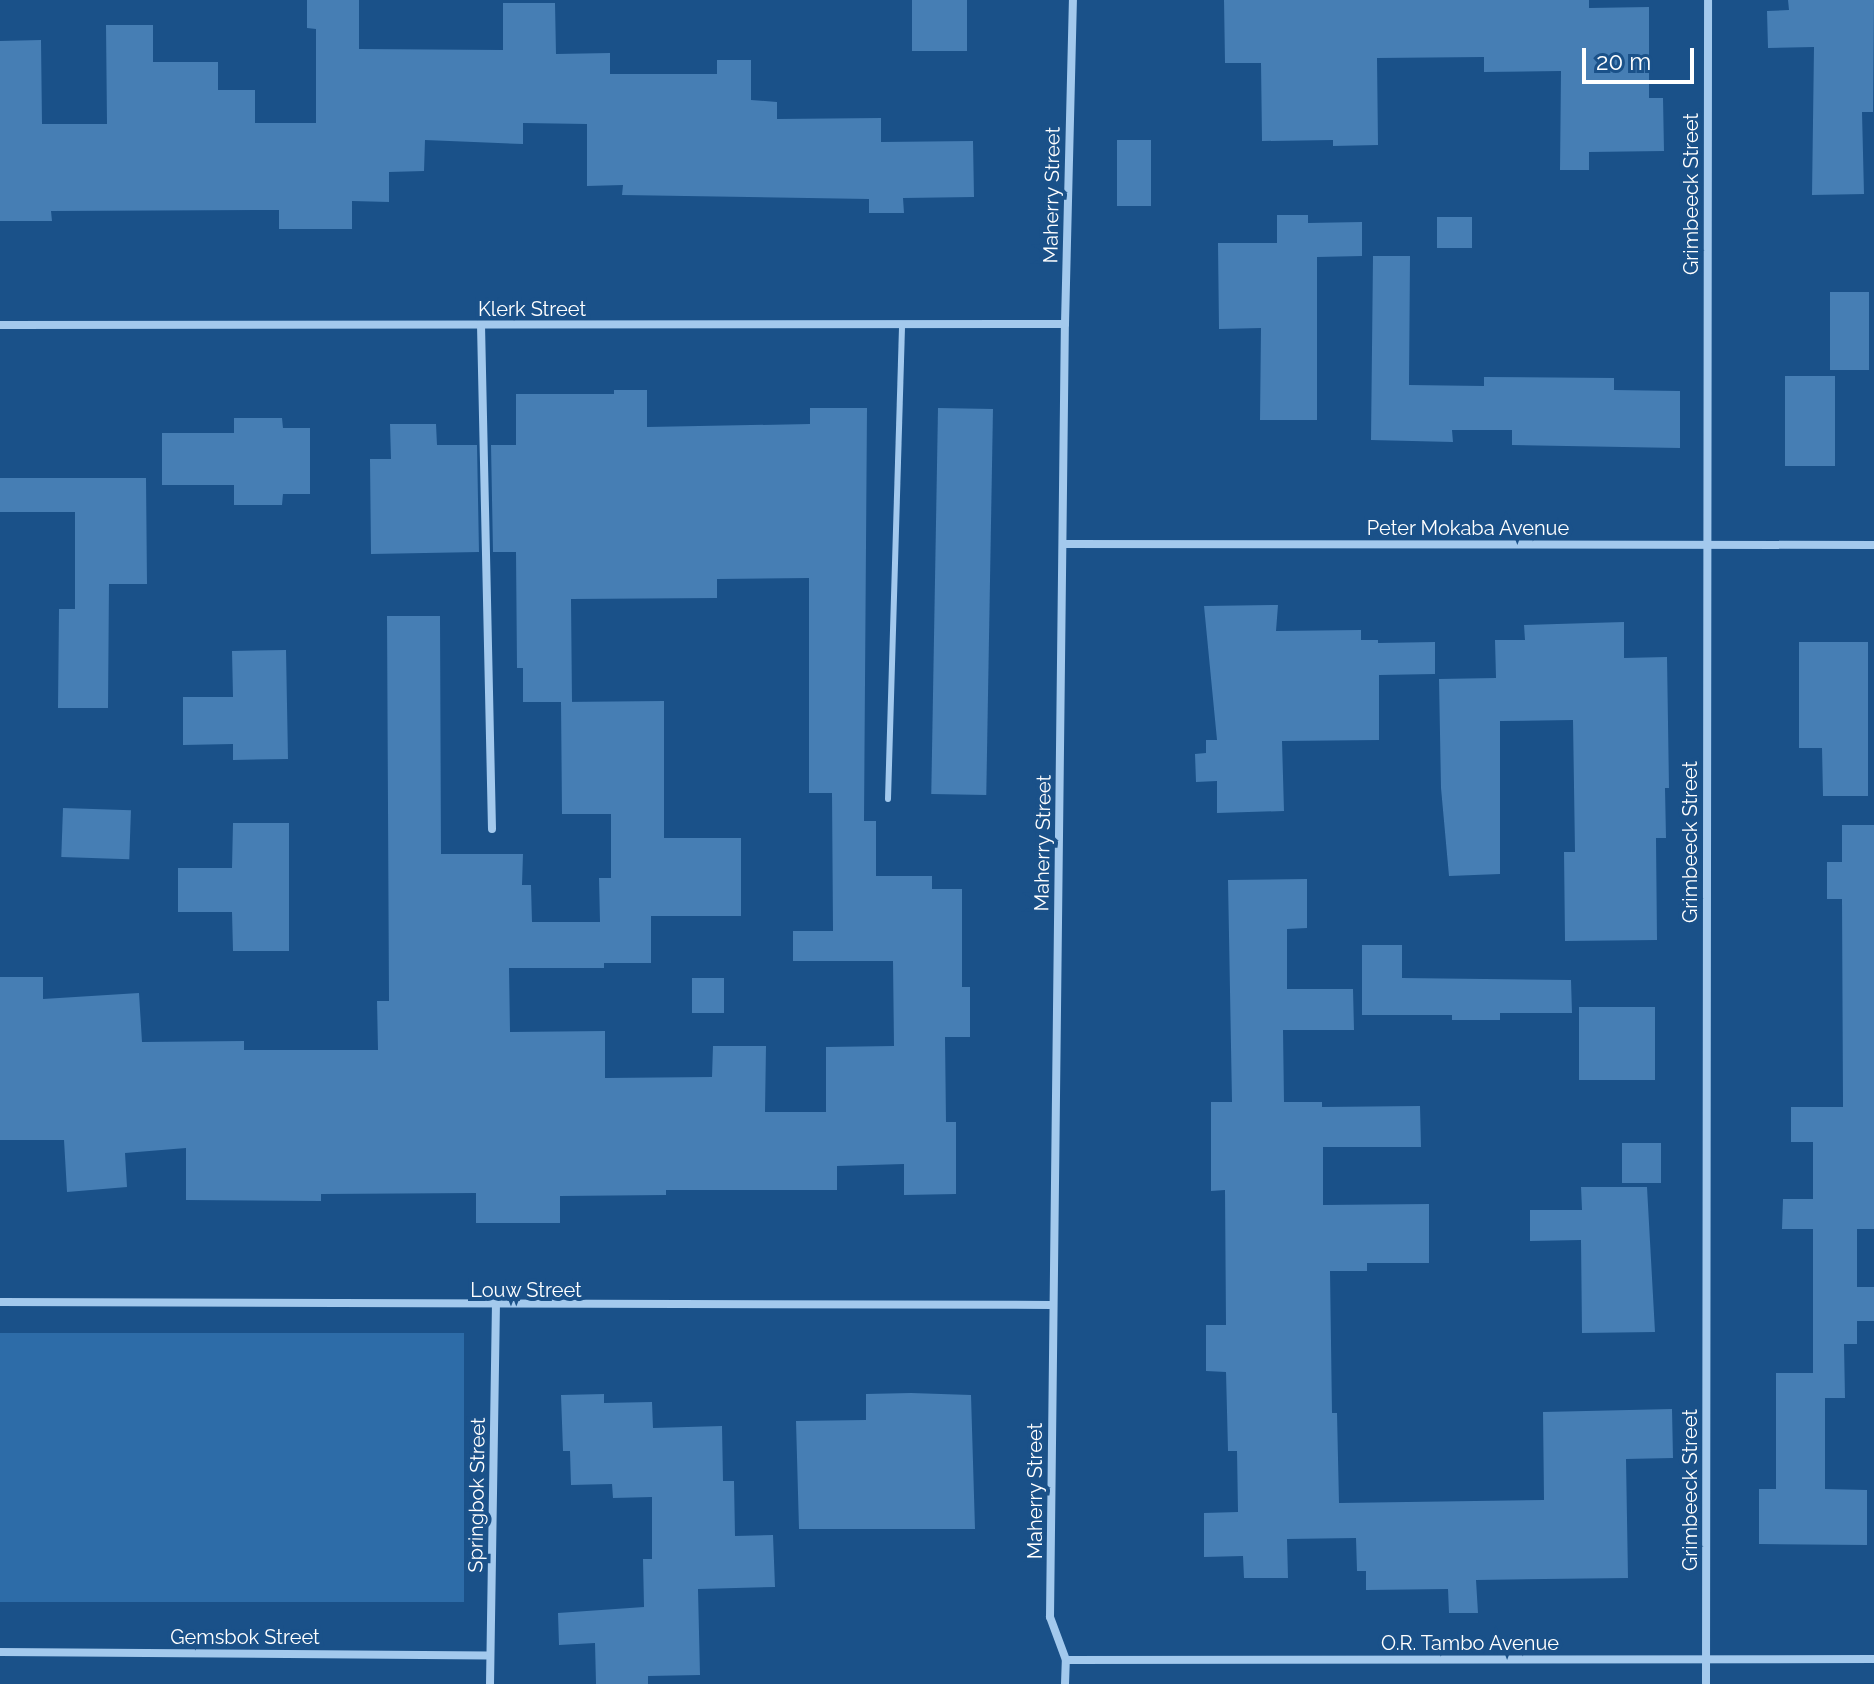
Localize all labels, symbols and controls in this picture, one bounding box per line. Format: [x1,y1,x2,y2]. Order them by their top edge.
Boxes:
scale bar [1586,32,1698,82]
text: 20 m [1596,47,1651,76]
street label: Grimbeeck Street [1679,113,1703,275]
street label: Maherry Street [1039,126,1065,264]
street label: Klerk Street [478,297,586,321]
street label: Peter Mokaba Avenue [1366,516,1570,540]
street label: Grimbeeck Street [1678,761,1702,923]
street label: Maherry Street [1030,774,1056,912]
street label: Louw Street [470,1278,582,1302]
street label: Grimbeeck Street [1678,1409,1702,1571]
street label: Springbok Street [464,1417,490,1573]
street label: Maherry Street [1023,1422,1047,1560]
street label: Gemsbok Street [170,1625,320,1649]
street label: O.R. Tambo Avenue [1380,1631,1560,1655]

